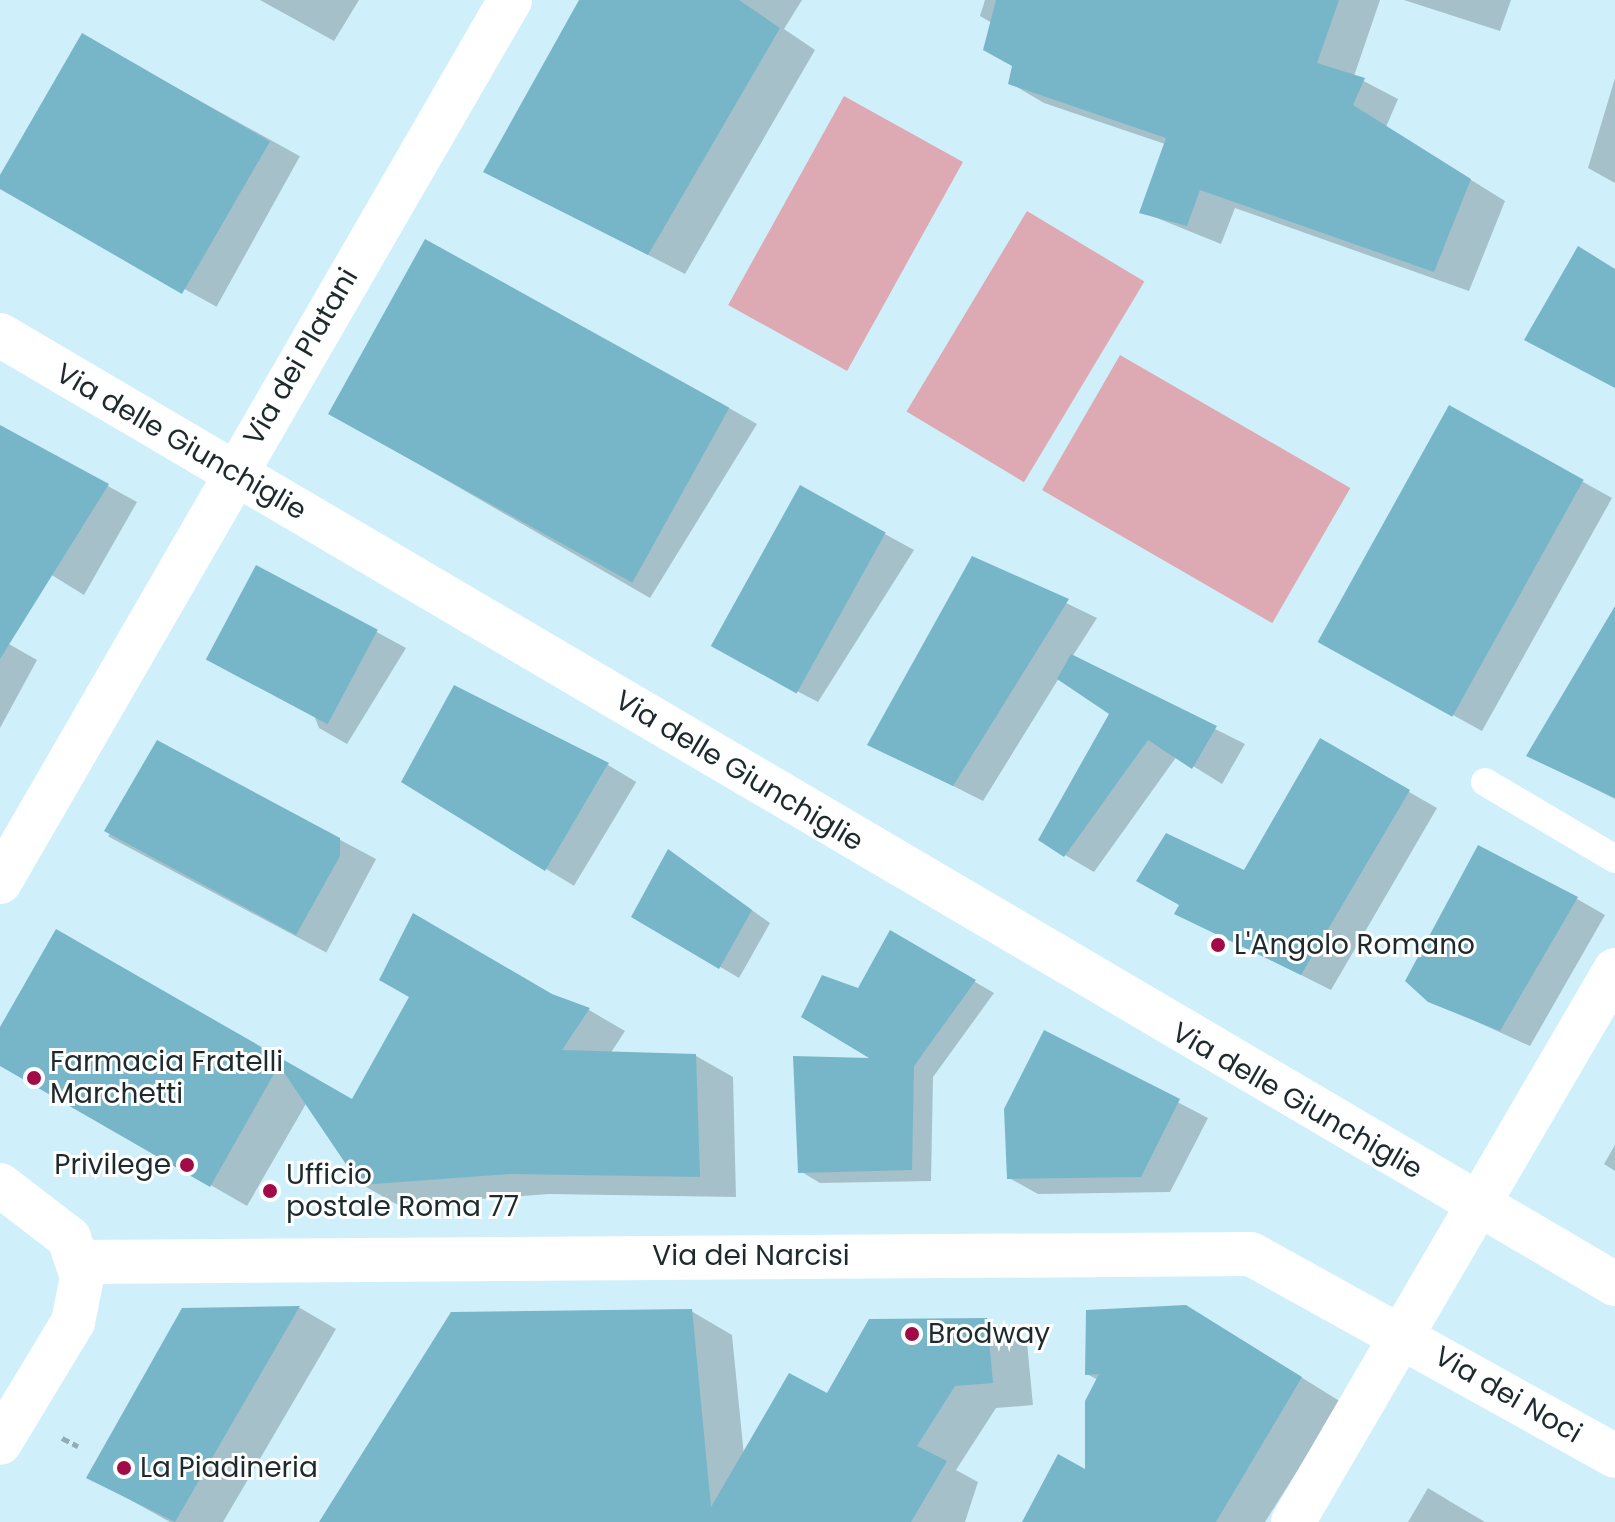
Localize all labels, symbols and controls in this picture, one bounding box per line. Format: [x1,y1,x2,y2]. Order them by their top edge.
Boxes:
street label: Via dei Platani [237,263,365,451]
street label: Via delle Giunchiglie [50,357,312,527]
street label: Via delle Giunchiglie [609,684,869,858]
place label: L'Angolo Romano [1234,928,1475,962]
marker: L'Angolo Romano [1209,936,1227,954]
street label: Via delle Giunchiglie [1166,1016,1428,1186]
place label: Farmacia Fratelli Marchetti [50,1045,283,1111]
marker: Farmacia Fratelli Marchetti [25,1069,43,1087]
place label: Privilege [54,1148,171,1182]
marker: Privilege [178,1156,196,1174]
place label: Ufficio postale Roma 77 [286,1158,519,1224]
marker: Ufficio postale Roma 77 [261,1182,279,1200]
street label: Via dei Narcisi [652,1239,850,1273]
place label: Brodway [928,1317,1050,1351]
marker: Brodway [903,1325,921,1343]
street label: Via dei Noci [1428,1339,1588,1451]
place label: La Piadineria [140,1451,318,1485]
marker: La Piadineria [115,1459,133,1477]

